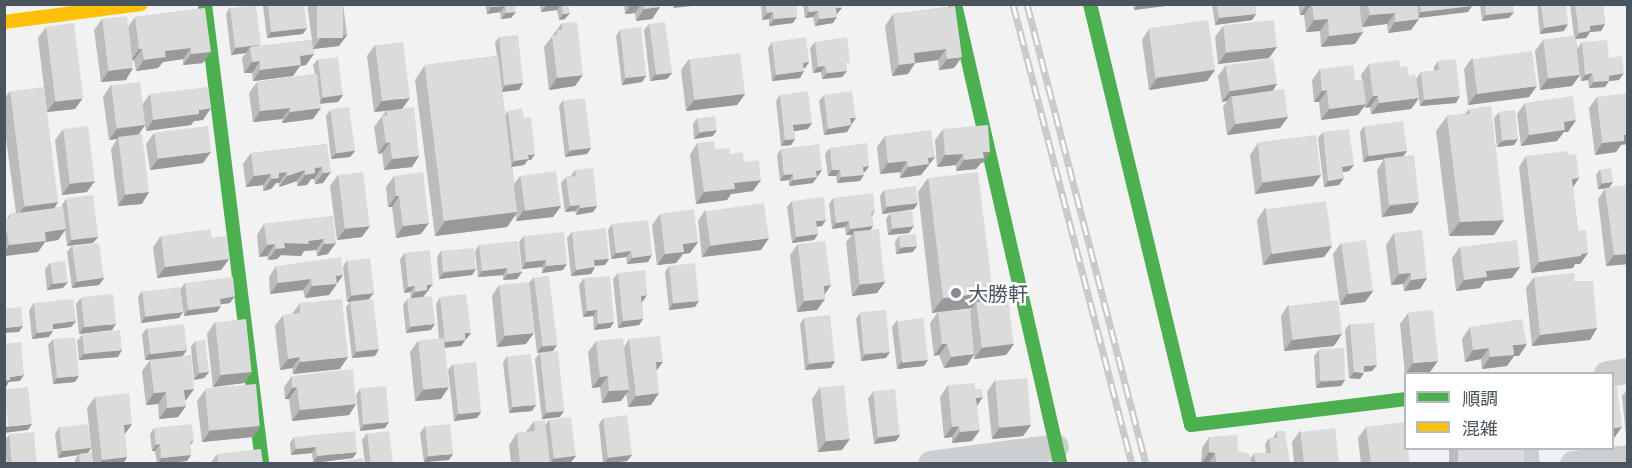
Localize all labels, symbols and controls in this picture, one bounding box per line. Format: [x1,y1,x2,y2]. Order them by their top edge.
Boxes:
place label: 大勝軒 [968,281,1028,305]
marker: 大勝軒 [949,286,963,300]
legend [1404,372,1614,450]
text: 順調 [1462,386,1498,411]
text: 混雑 [1462,416,1498,441]

